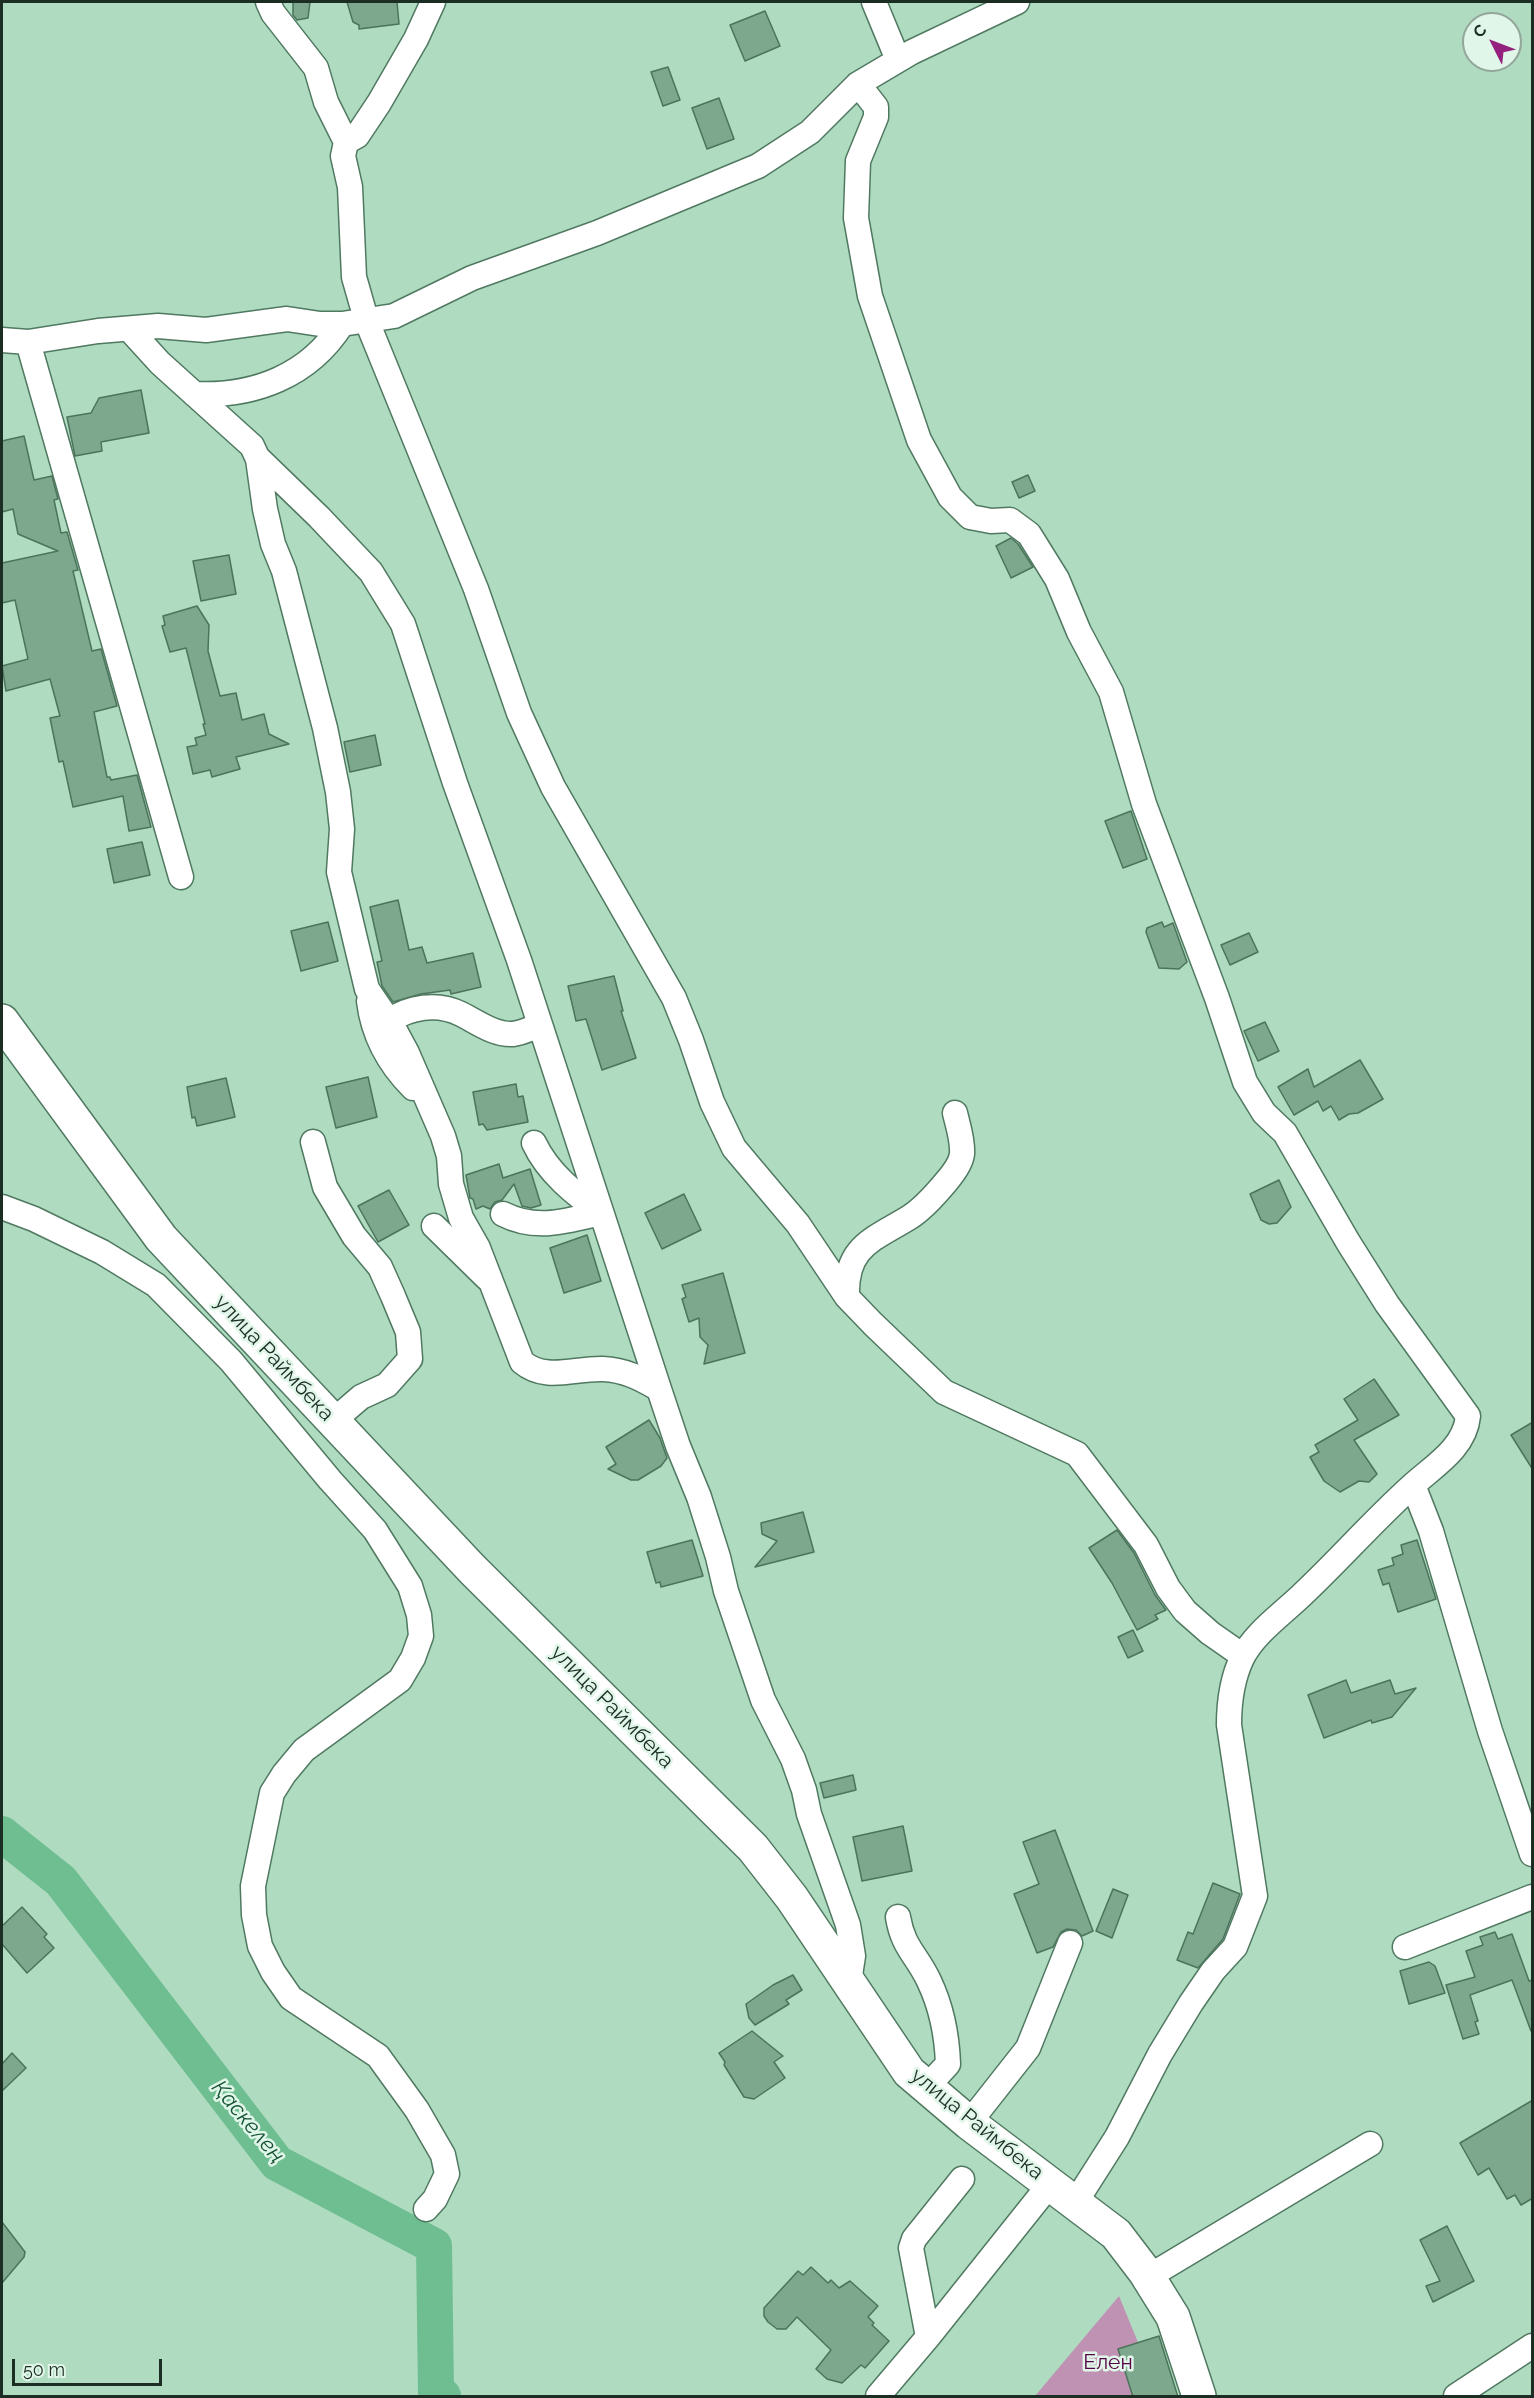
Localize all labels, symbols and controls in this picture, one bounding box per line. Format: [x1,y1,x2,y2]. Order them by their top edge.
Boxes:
north arrow [1462,12,1522,72]
text: С [1469,21,1490,41]
street label: улица Раймбека [209,1290,339,1426]
street label: улица Раймбека [545,1640,679,1774]
street label: улица Раймбека [905,2063,1049,2185]
water label: Қаскелең [206,2075,290,2169]
scale bar [15,2347,165,2385]
park label: Елен [1083,2350,1133,2376]
text: 50 m [23,2359,65,2380]

